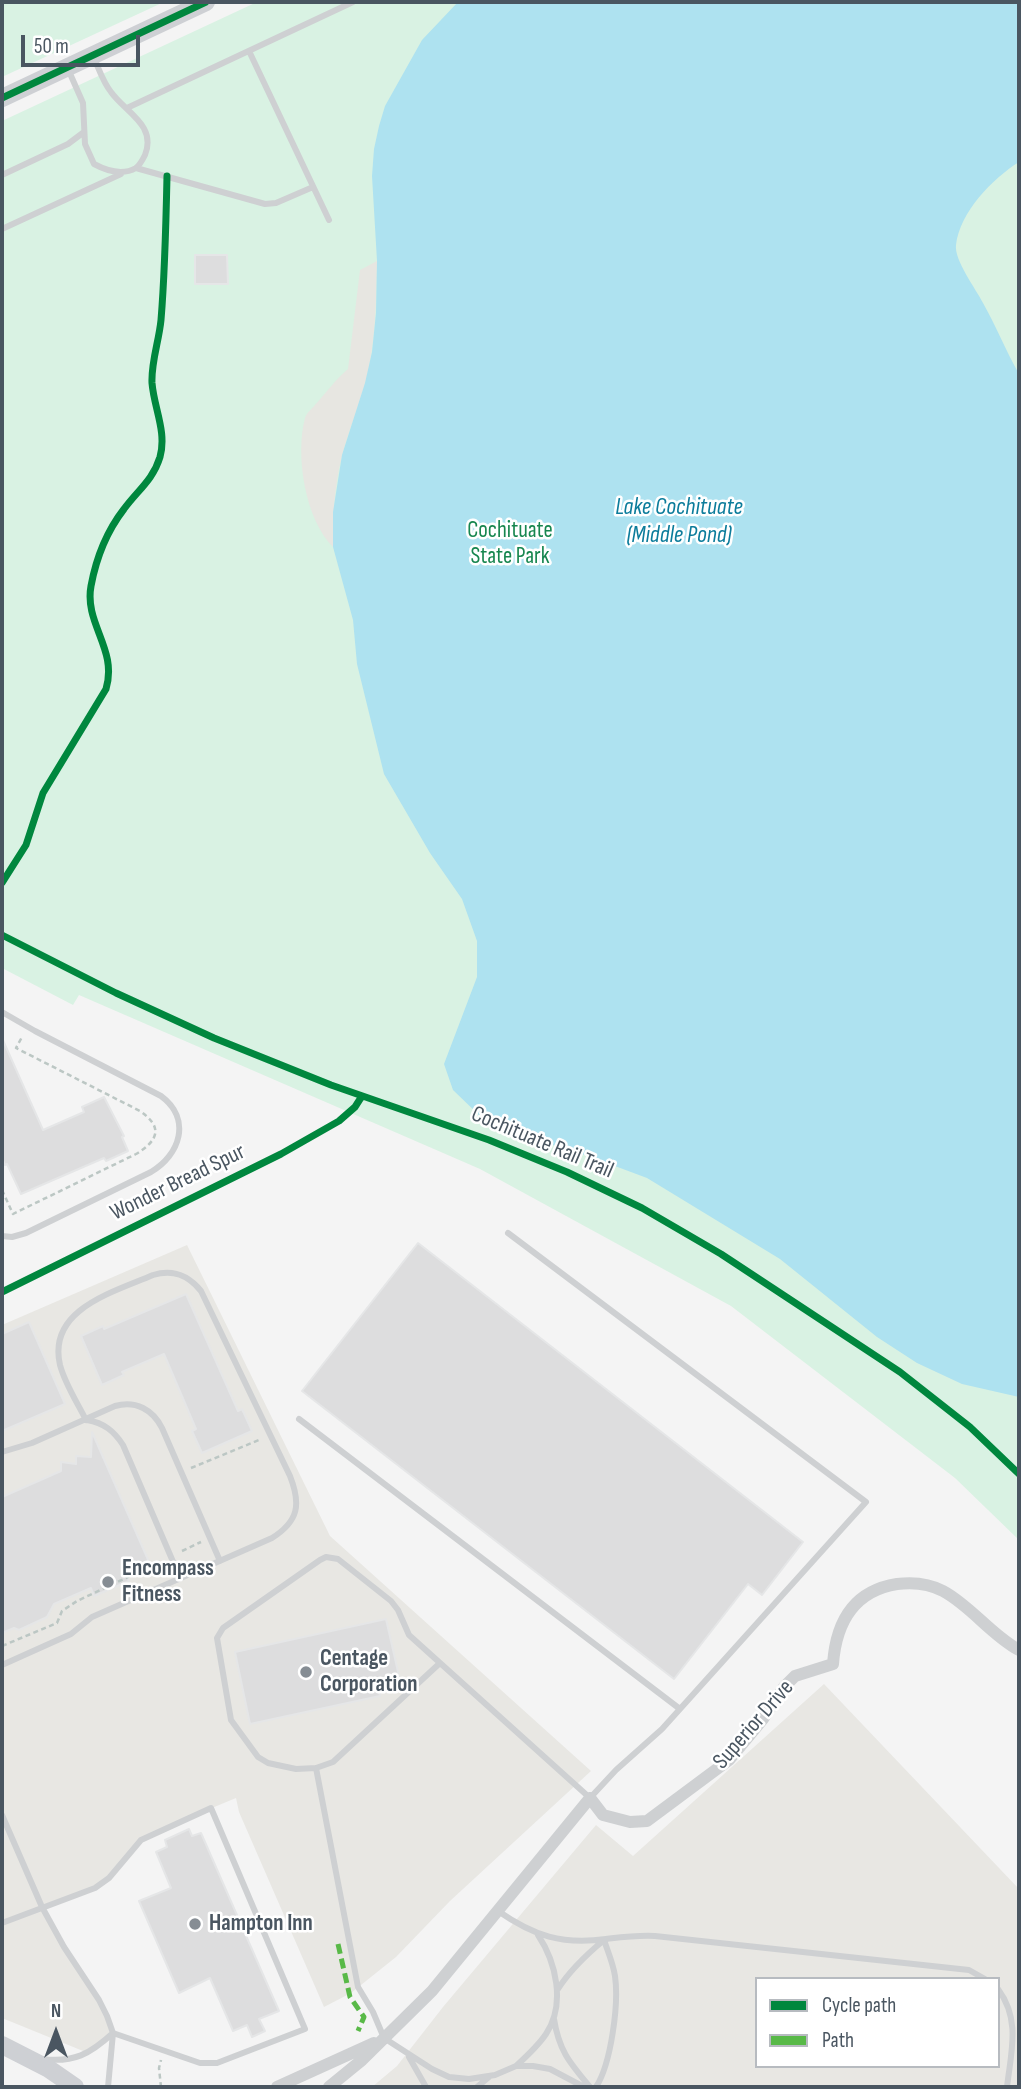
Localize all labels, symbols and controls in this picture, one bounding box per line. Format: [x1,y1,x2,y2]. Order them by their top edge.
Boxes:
scale bar [24,21,144,65]
text: 50 m [34,34,69,59]
water label: Lake Cochituate (Middle Pond) [615,494,743,550]
park label: Cochituate State Park [467,517,553,571]
street label: Cochituate Rail Trail [467,1101,617,1185]
street label: Wonder Bread Spur [106,1138,250,1228]
place label: Encompass Fitness [122,1555,214,1609]
marker: Encompass Fitness [100,1574,116,1590]
place label: Centage Corporation [320,1645,417,1699]
marker: Centage Corporation [298,1664,314,1680]
street label: Superior Drive [708,1675,800,1775]
place label: Hampton Inn [209,1910,313,1938]
marker: Hampton Inn [187,1916,203,1932]
legend [755,1977,1000,2068]
text: Cycle path [822,1993,896,2018]
north arrow [21,1998,91,2068]
text: N [51,2000,61,2023]
text: Path [822,2028,854,2053]

